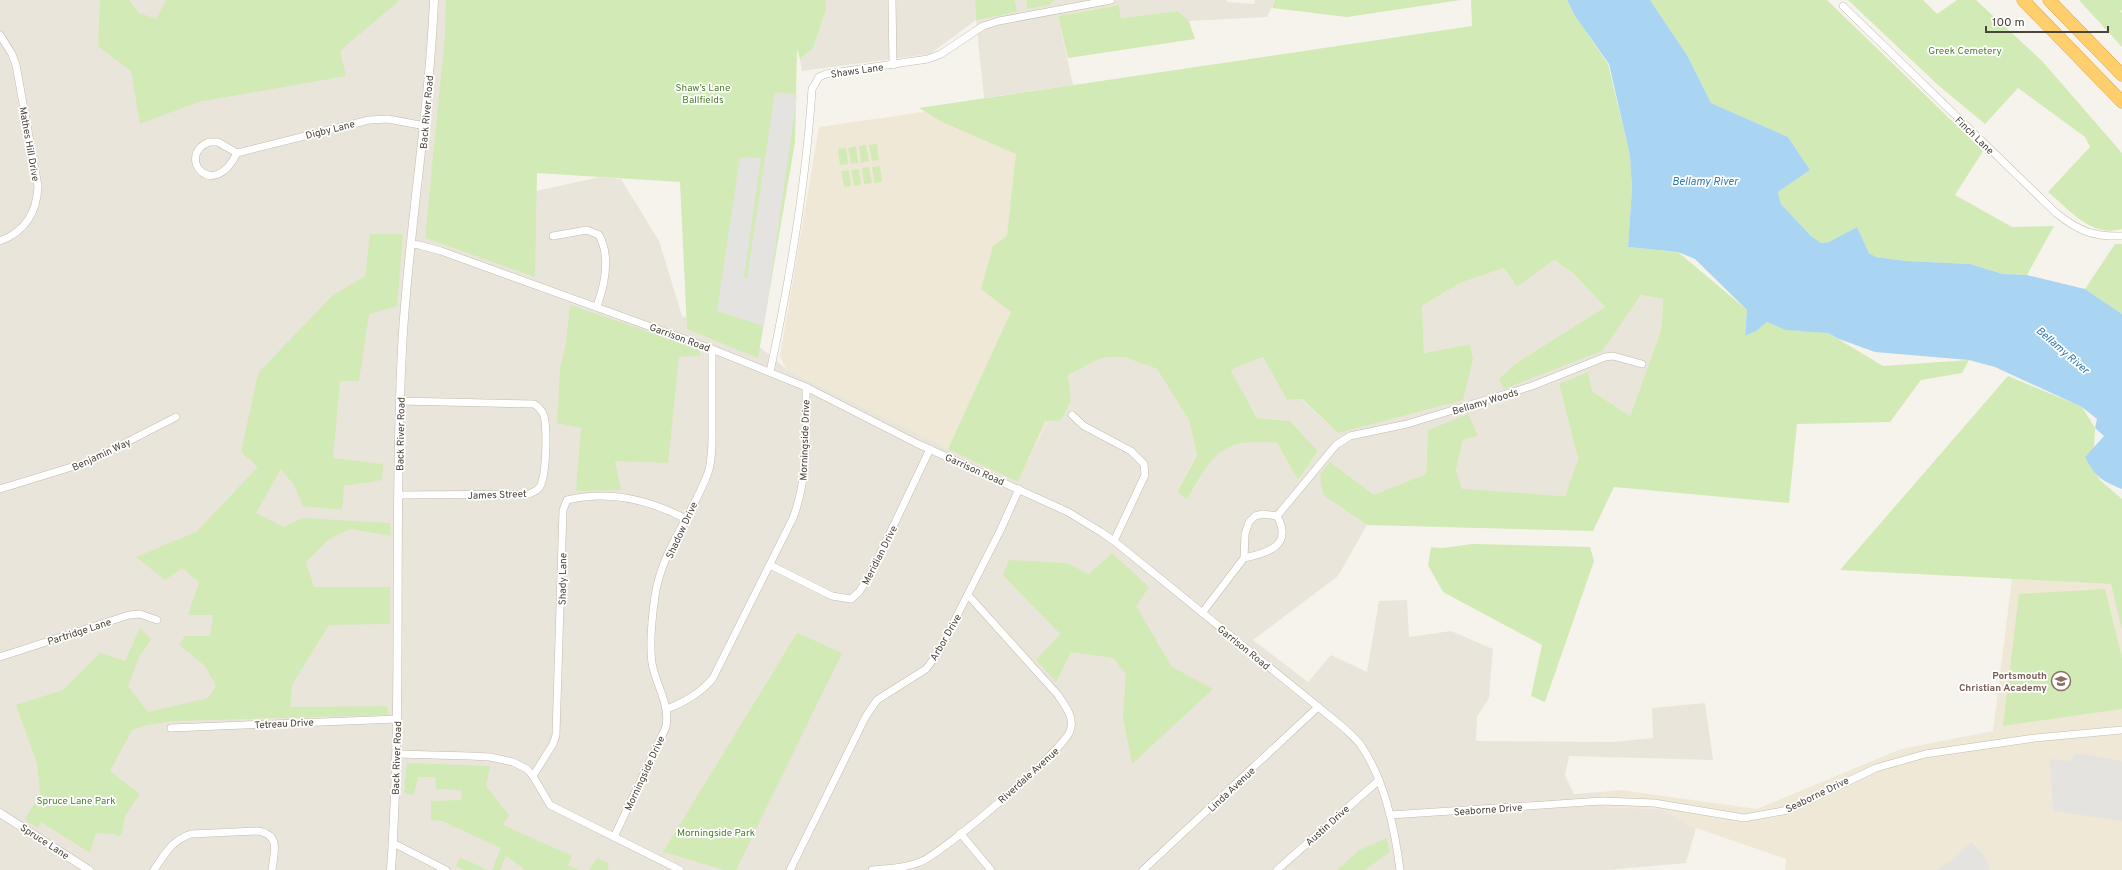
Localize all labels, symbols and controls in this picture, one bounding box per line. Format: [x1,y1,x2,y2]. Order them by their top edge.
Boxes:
scale bar [1986,8,2108,34]
text: 100 m [1992,15,2025,31]
park label: Greek Cemetery [1928,45,2002,58]
street label: Shaws Lane [830,61,884,82]
street label: Back River Road [418,75,437,149]
park label: Shaw’s Lane Ballfields [676,82,730,107]
street label: Mathes Hill Drive [16,106,41,182]
street label: Finch Lane [1952,114,1996,158]
street label: Digby Lane [304,118,356,143]
water label: Bellamy River [1672,175,1739,189]
street label: Garrison Road [647,321,712,355]
water label: Bellamy River [2033,324,2092,378]
street label: Bellamy Woods [1451,386,1520,419]
street label: Back River Road [394,397,409,471]
street label: Morningside Drive [798,399,813,481]
street label: Benjamin Way [70,436,133,475]
street label: Garrison Road [943,451,1006,489]
street label: James Street [467,488,527,503]
street label: Shadow Drive [663,500,701,561]
street label: Meridian Drive [860,524,901,588]
street label: Shady Lane [557,553,570,605]
street label: Arbor Drive [928,612,965,663]
street label: Partridge Lane [46,616,113,649]
street label: Garrison Road [1214,623,1272,673]
place label: Portsmouth Christian Academy [1959,670,2047,695]
school or university icon: Portsmouth Christian Academy [2050,670,2072,692]
street label: Tetreau Drive [254,716,314,733]
street label: Back River Road [390,721,405,795]
street label: Morningside Drive [622,734,668,813]
street label: Riverdale Avenue [996,745,1062,807]
street label: Linda Avenue [1206,765,1258,815]
street label: Seaborne Drive [1784,774,1851,816]
park label: Spruce Lane Park [37,795,115,808]
street label: Seaborne Drive [1453,802,1523,819]
street label: Austin Drive [1303,803,1353,849]
street label: Spruce Lane [17,822,71,863]
park label: Morningside Park [677,827,755,840]

